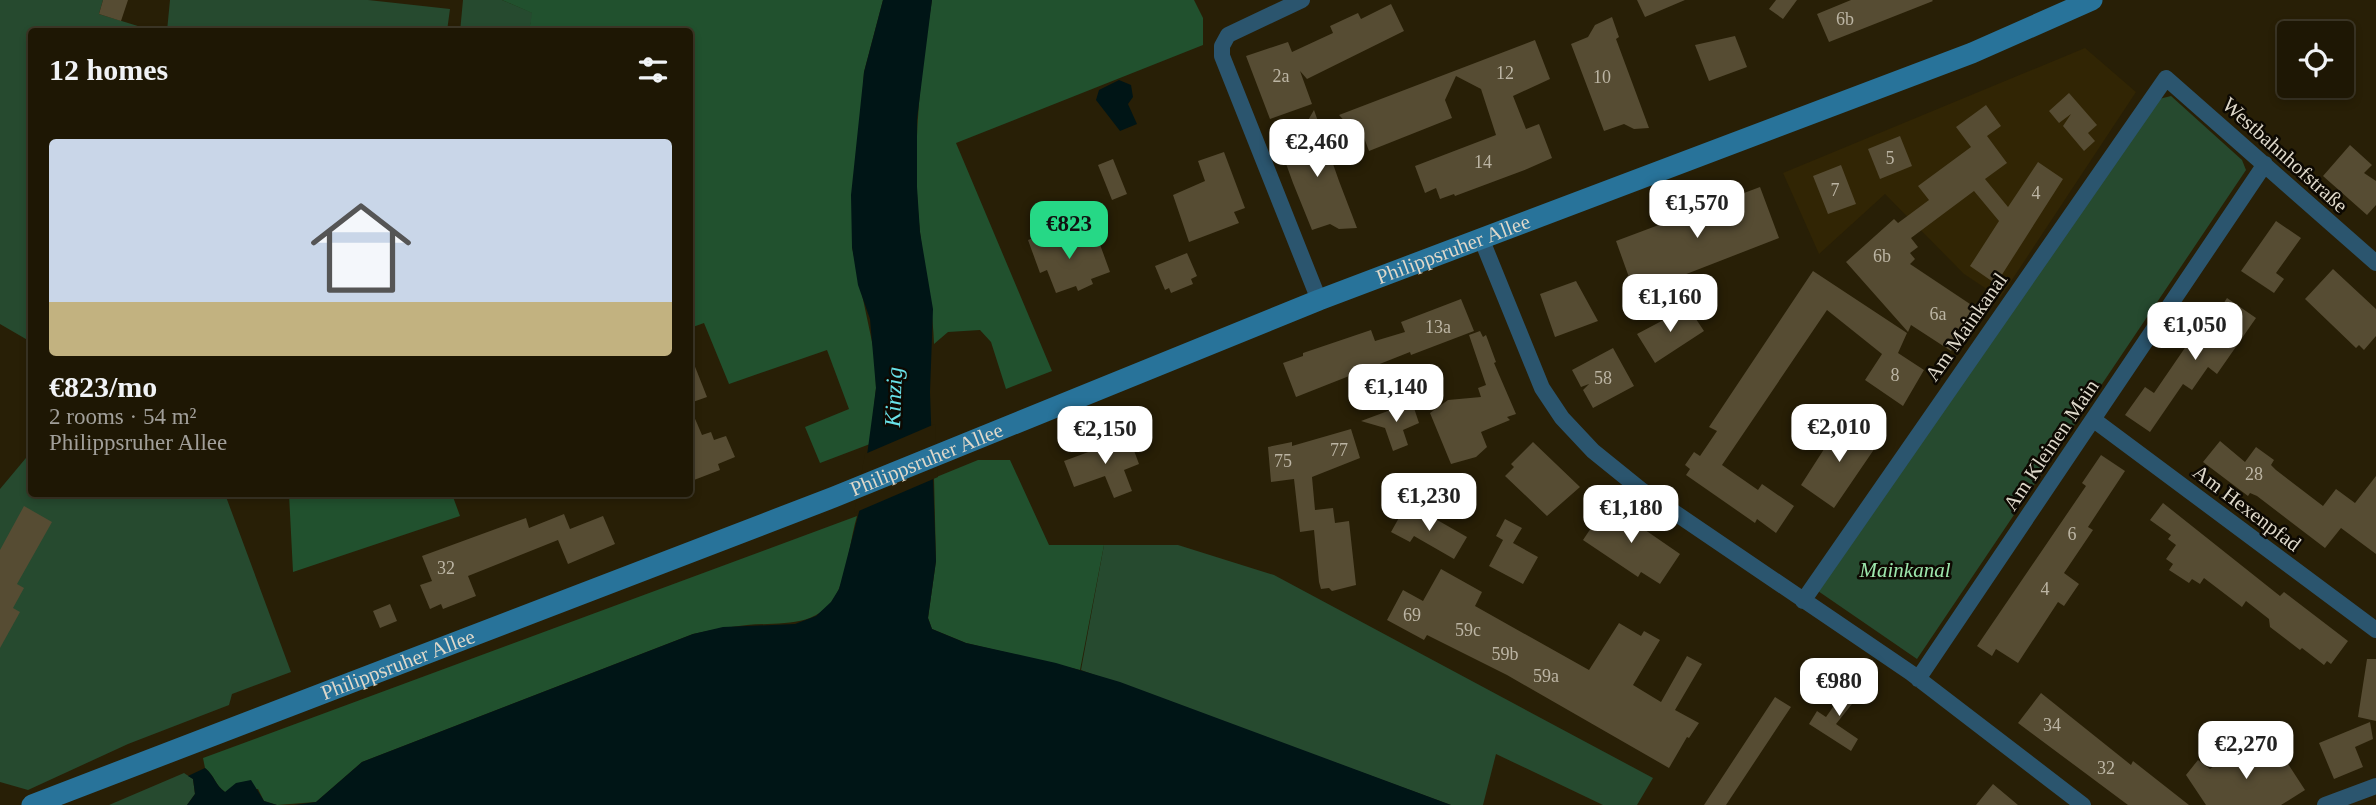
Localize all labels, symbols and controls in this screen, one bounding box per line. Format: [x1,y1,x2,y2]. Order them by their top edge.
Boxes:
house number: 6b [1836,9,1854,29]
map controls [2277,21,2354,98]
button: locate [2277,21,2354,98]
icon: filters [634,51,672,89]
text: 12 homes [49,53,168,86]
house number: 12 [1496,63,1514,83]
house number: 2a [1273,66,1290,86]
house number: 10 [1593,67,1611,87]
street label: Westbahnhofstraße [2217,92,2353,218]
pin: €2,460 [1260,120,1374,179]
text: €2,460 [1285,129,1349,154]
house number: 5 [1886,148,1895,168]
house number: 14 [1474,152,1492,172]
pin: €1,570 [1640,180,1754,240]
house number: 7 [1831,180,1840,200]
house number: 4 [2032,183,2041,203]
icon: home [298,185,424,311]
text: €1,570 [1665,190,1729,215]
pin: €823 [1028,202,1110,261]
street label: Philippsruher Allee [1373,209,1534,289]
text: €823 [1046,211,1092,236]
house number: 6b [1873,246,1891,266]
street label: Am Mainkanal [1920,268,2012,386]
pin: €1,160 [1613,274,1727,334]
text: €1,160 [1638,284,1702,309]
pin: €1,050 [2138,302,2252,362]
house number: 6a [1930,304,1947,324]
text: €1,050 [2163,312,2227,337]
house number: 13a [1425,317,1451,337]
pin: €1,140 [1339,364,1453,424]
house number: 8 [1891,365,1900,385]
water label: Kinzig [880,367,907,428]
house number: 58 [1594,368,1612,388]
text: €823/mo [49,370,157,403]
text: €1,140 [1364,374,1428,399]
street label: Am Kleinen Main [1998,375,2104,515]
text: 2 rooms · 54 m² [49,404,196,429]
pin: €2,010 [1782,405,1896,464]
pin: €2,150 [1048,406,1162,466]
text: €2,010 [1807,414,1871,439]
text: €2,150 [1073,416,1137,441]
street label: Philippsruher Allee [847,418,1007,501]
text: Philippsruher Allee [49,430,227,455]
house number: 77 [1330,440,1348,460]
house number: 75 [1274,451,1292,471]
street label: Am Hexenpfad [2188,460,2306,557]
house number: 28 [2245,464,2263,484]
pin: €1,230 [1372,474,1486,533]
text: €1,230 [1397,483,1461,508]
pin: €1,180 [1574,486,1688,545]
text: €1,180 [1599,495,1663,520]
house number: 6 [2068,524,2077,544]
house number: 32 [437,558,455,578]
park label: Mainkanal [1859,558,1951,582]
house number: 4 [2041,579,2050,599]
house number: 69 [1403,605,1421,625]
house number: 59c [1455,620,1481,640]
street label: Philippsruher Allee [318,624,478,705]
house number: 59b [1492,644,1519,664]
pin: €980 [1798,658,1880,718]
house number: 59a [1533,666,1559,686]
text: €980 [1816,668,1862,693]
house number: 34 [2043,715,2061,735]
pin: €2,270 [2189,722,2303,781]
text: €2,270 [2214,731,2278,756]
house number: 32 [2097,758,2115,778]

